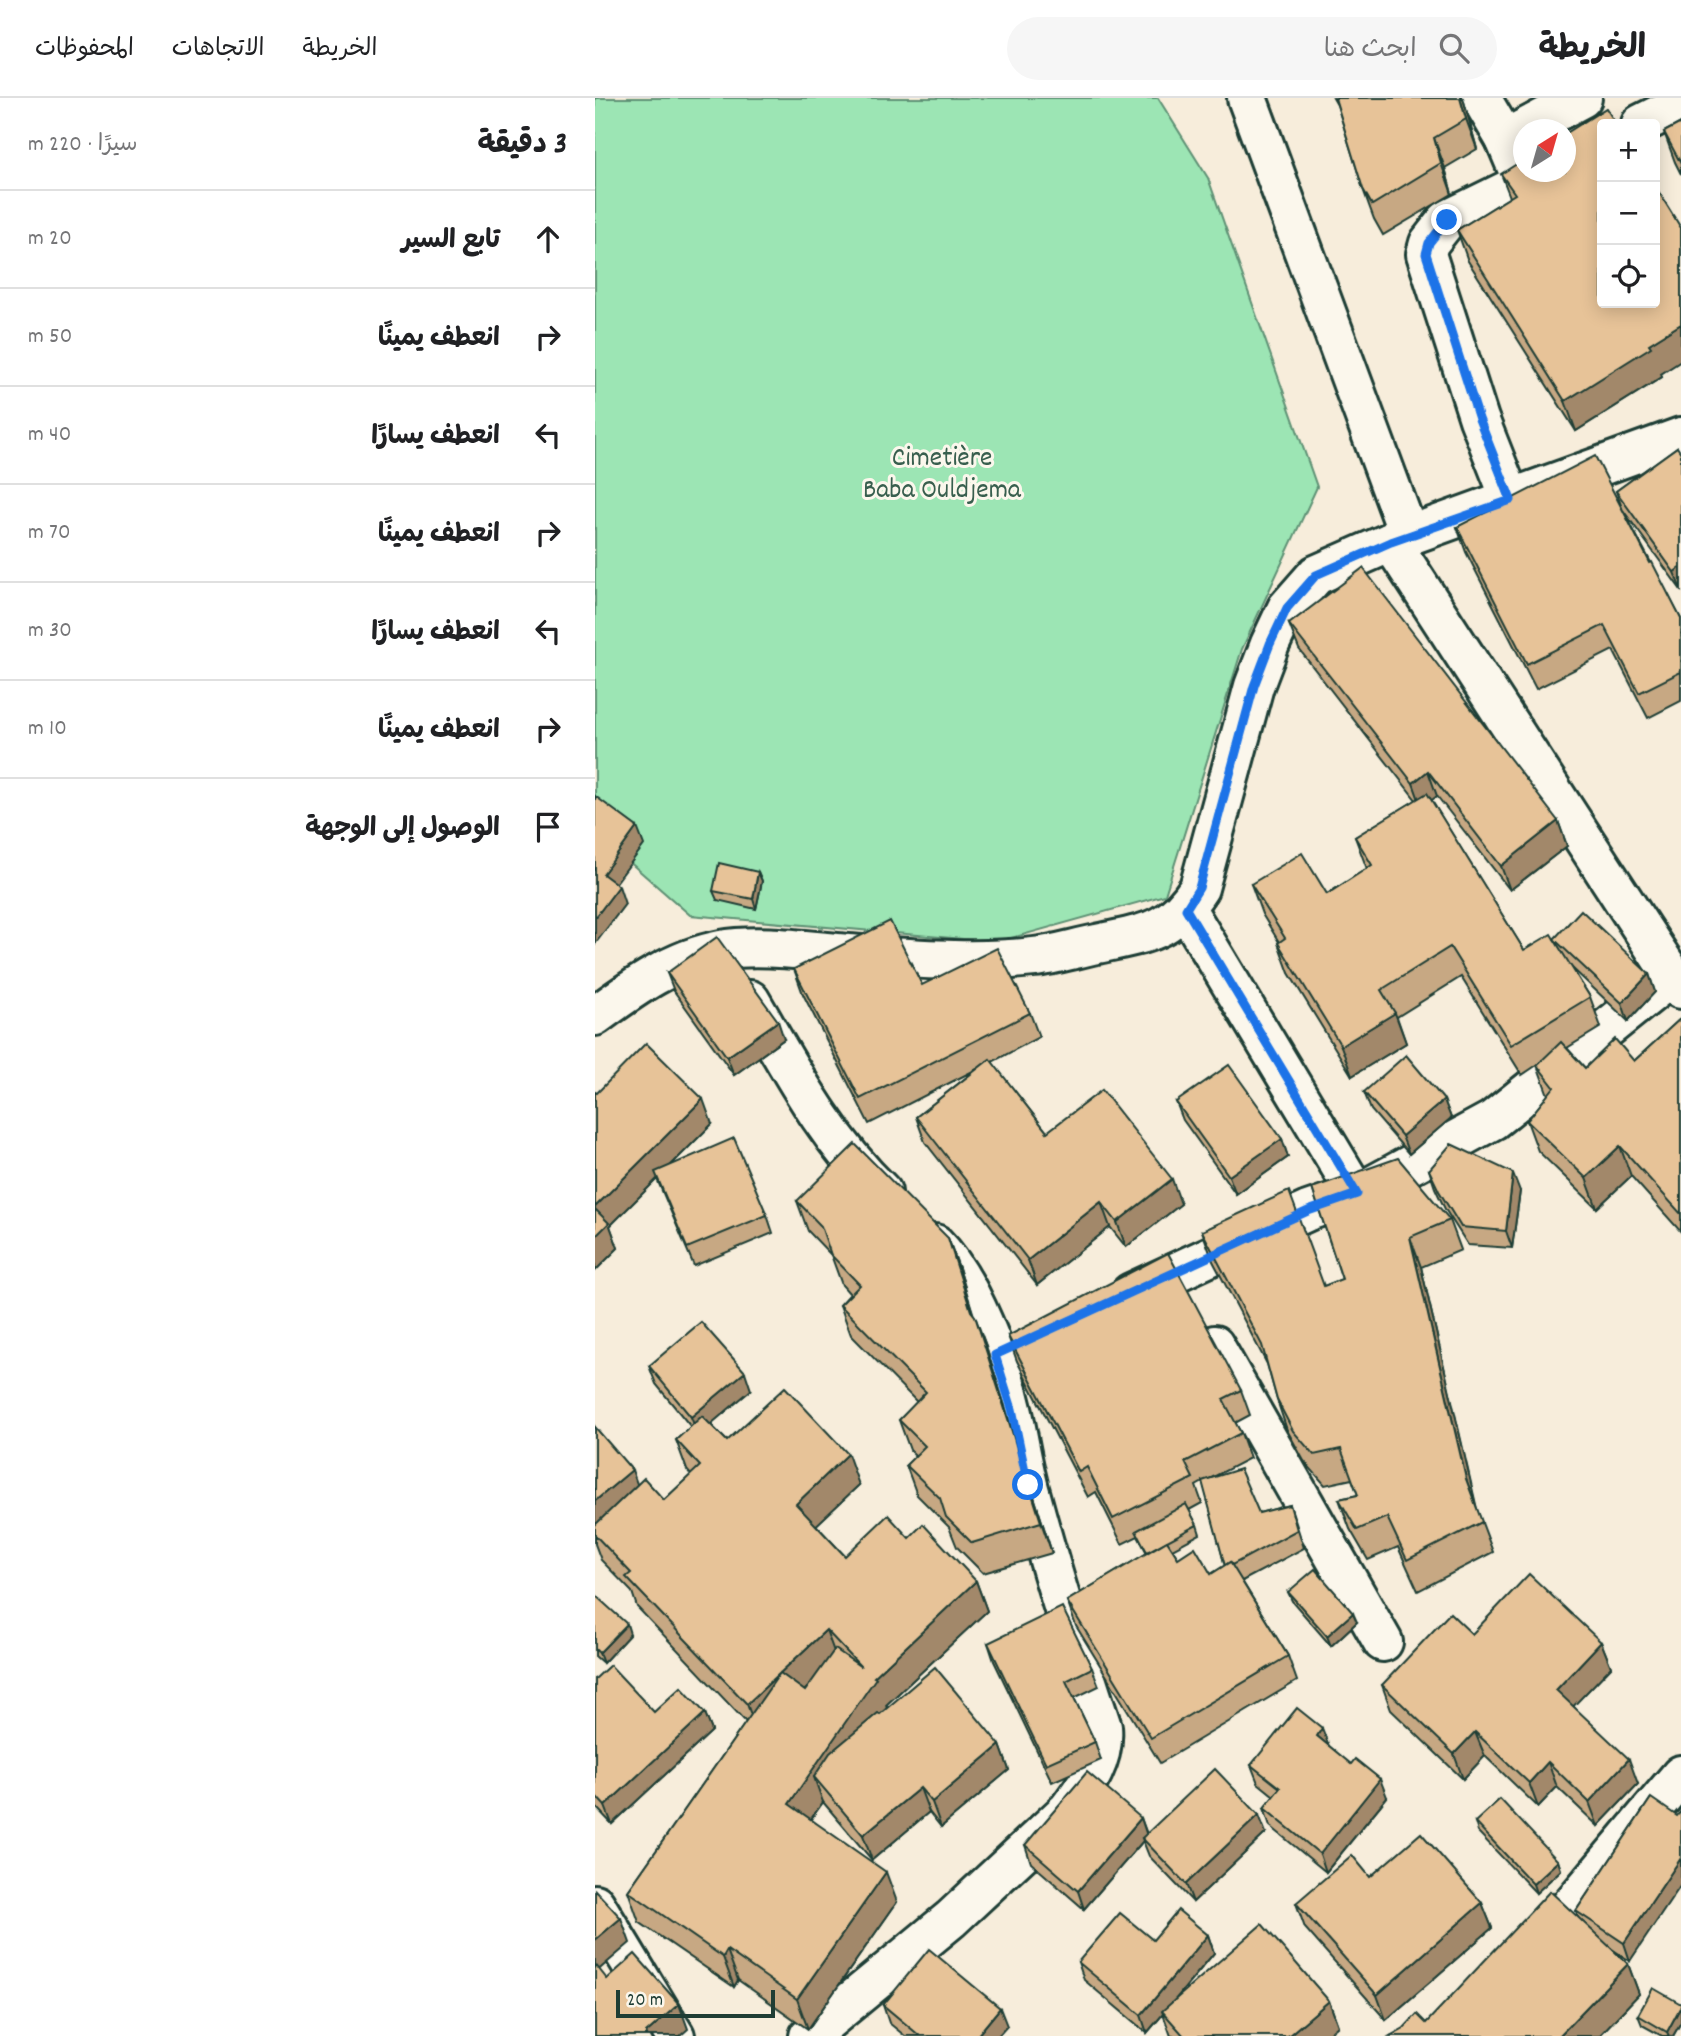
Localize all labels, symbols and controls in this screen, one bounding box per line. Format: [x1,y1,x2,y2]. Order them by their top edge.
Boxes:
search box [1007,17,1497,80]
text: الخريطة [1539,27,1646,74]
icon: search [1435,29,1473,67]
text: ابحث هنا [1324,32,1417,69]
text: المحفوظات [35,33,134,67]
text: الاتجاهات [172,33,265,67]
text: الخريطة [303,33,377,67]
north arrow [1513,119,1576,182]
map controls [1597,119,1660,308]
button: + [1597,119,1660,182]
text: 3 دقيقة [478,125,567,168]
text: سيرًا · 220 m [28,129,138,162]
button: − [1597,182,1660,245]
route end [1431,204,1462,235]
icon: ahead [529,220,567,258]
text: 20 m [28,223,72,256]
text: تابع السير [401,223,500,260]
button: locate [1597,245,1660,308]
icon: right [529,318,567,356]
text: 50 m [28,321,72,354]
text: انعطف يمينًا [378,321,500,358]
icon: left [529,416,567,454]
text: 40 m [28,419,71,452]
text: انعطف يسارًا [371,419,500,456]
park label: Cimetière Baba Ouldjema [863,440,1022,512]
icon: right [529,514,567,552]
text: 70 m [28,517,70,550]
text: انعطف يمينًا [378,517,500,554]
icon: left [529,612,567,650]
text: 30 m [28,615,72,648]
text: انعطف يسارًا [371,615,500,652]
icon: right [529,710,567,748]
text: 10 m [28,713,67,746]
text: انعطف يمينًا [378,713,500,750]
icon: arrive [529,808,567,846]
text: الوصول إلى الوجهة [305,811,500,848]
route start [1012,1469,1043,1500]
scale bar [616,1987,775,2019]
text: 20 m [627,1988,663,2015]

